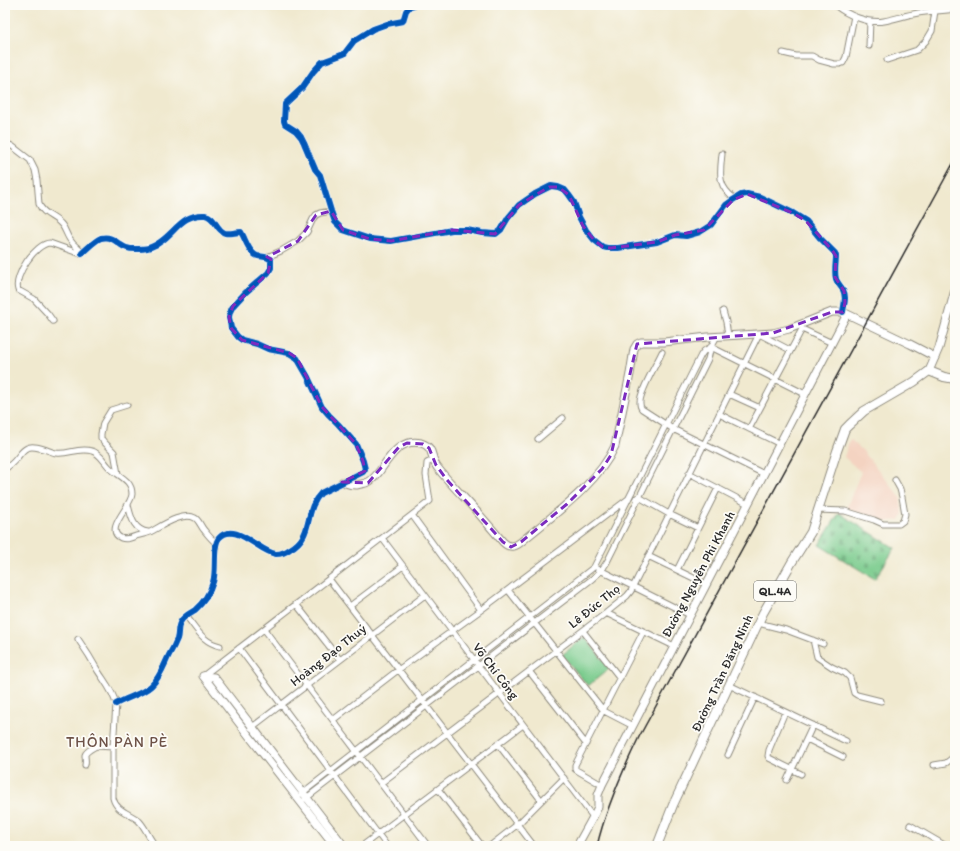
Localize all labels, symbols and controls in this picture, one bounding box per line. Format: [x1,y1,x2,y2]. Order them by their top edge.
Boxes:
street label: Đường Nguyễn Phi Khanh [658,508,738,640]
street label: Lê Đức Thọ [565,581,623,631]
road number: QL.4A [754,581,796,601]
street label: Đường Trần Đăng Ninh [688,612,756,734]
street label: Hoàng Đạo Thuý [287,621,369,689]
street label: Võ Chí Công [470,640,522,702]
district label: THÔN PÀN PÈ [66,733,168,751]

